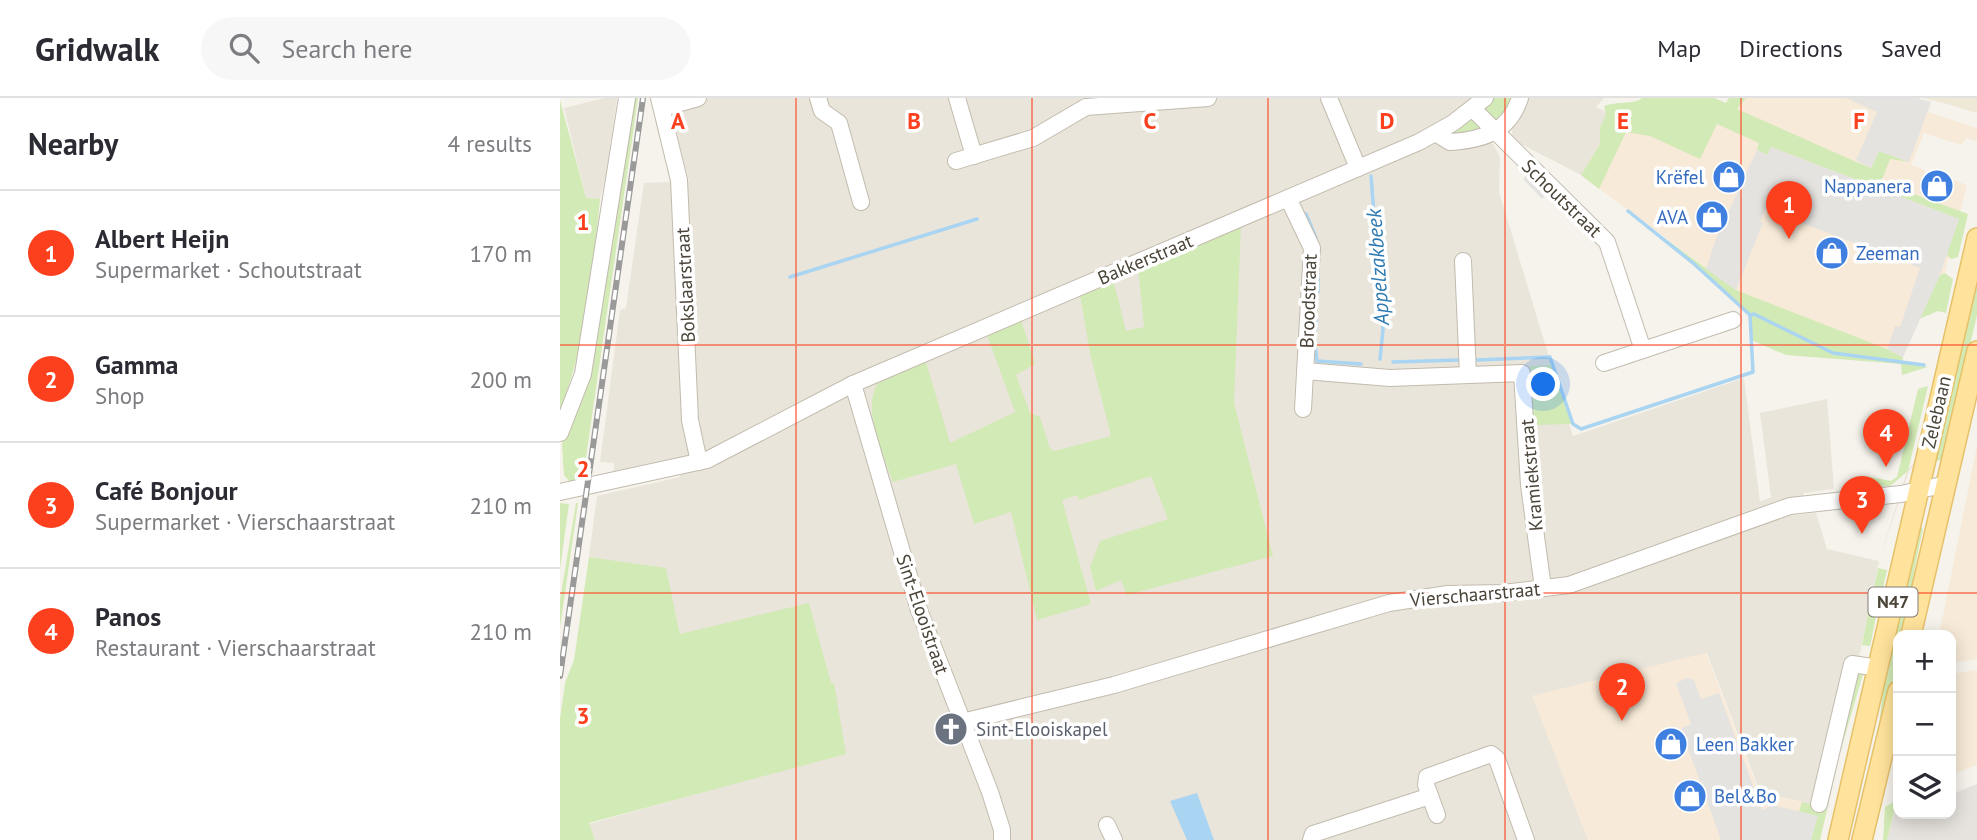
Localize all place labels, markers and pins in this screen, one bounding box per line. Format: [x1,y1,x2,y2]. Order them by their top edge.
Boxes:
shop icon: Krëfel [1710,158,1748,196]
place label: Krëfel [1656,165,1704,189]
shop icon: Nappanera [1918,167,1956,205]
place label: Nappanera [1824,174,1912,198]
pin: 1 [1766,181,1812,239]
shop icon: AVA [1693,198,1731,236]
place label: AVA [1657,205,1688,229]
shop icon: Zeeman [1813,234,1851,272]
place label: Zeeman [1856,241,1920,265]
pin: 4 [1863,409,1909,467]
pin: 3 [1839,476,1885,534]
pin: 2 [1599,663,1645,721]
church icon: Sint-Elooiskapel [932,710,970,748]
place label: Sint-Elooiskapel [976,717,1108,741]
shop icon: Leen Bakker [1652,725,1690,763]
place label: Leen Bakker [1696,732,1794,756]
shop icon: Bel&Bo [1671,777,1709,815]
place label: Bel&Bo [1714,784,1777,808]

